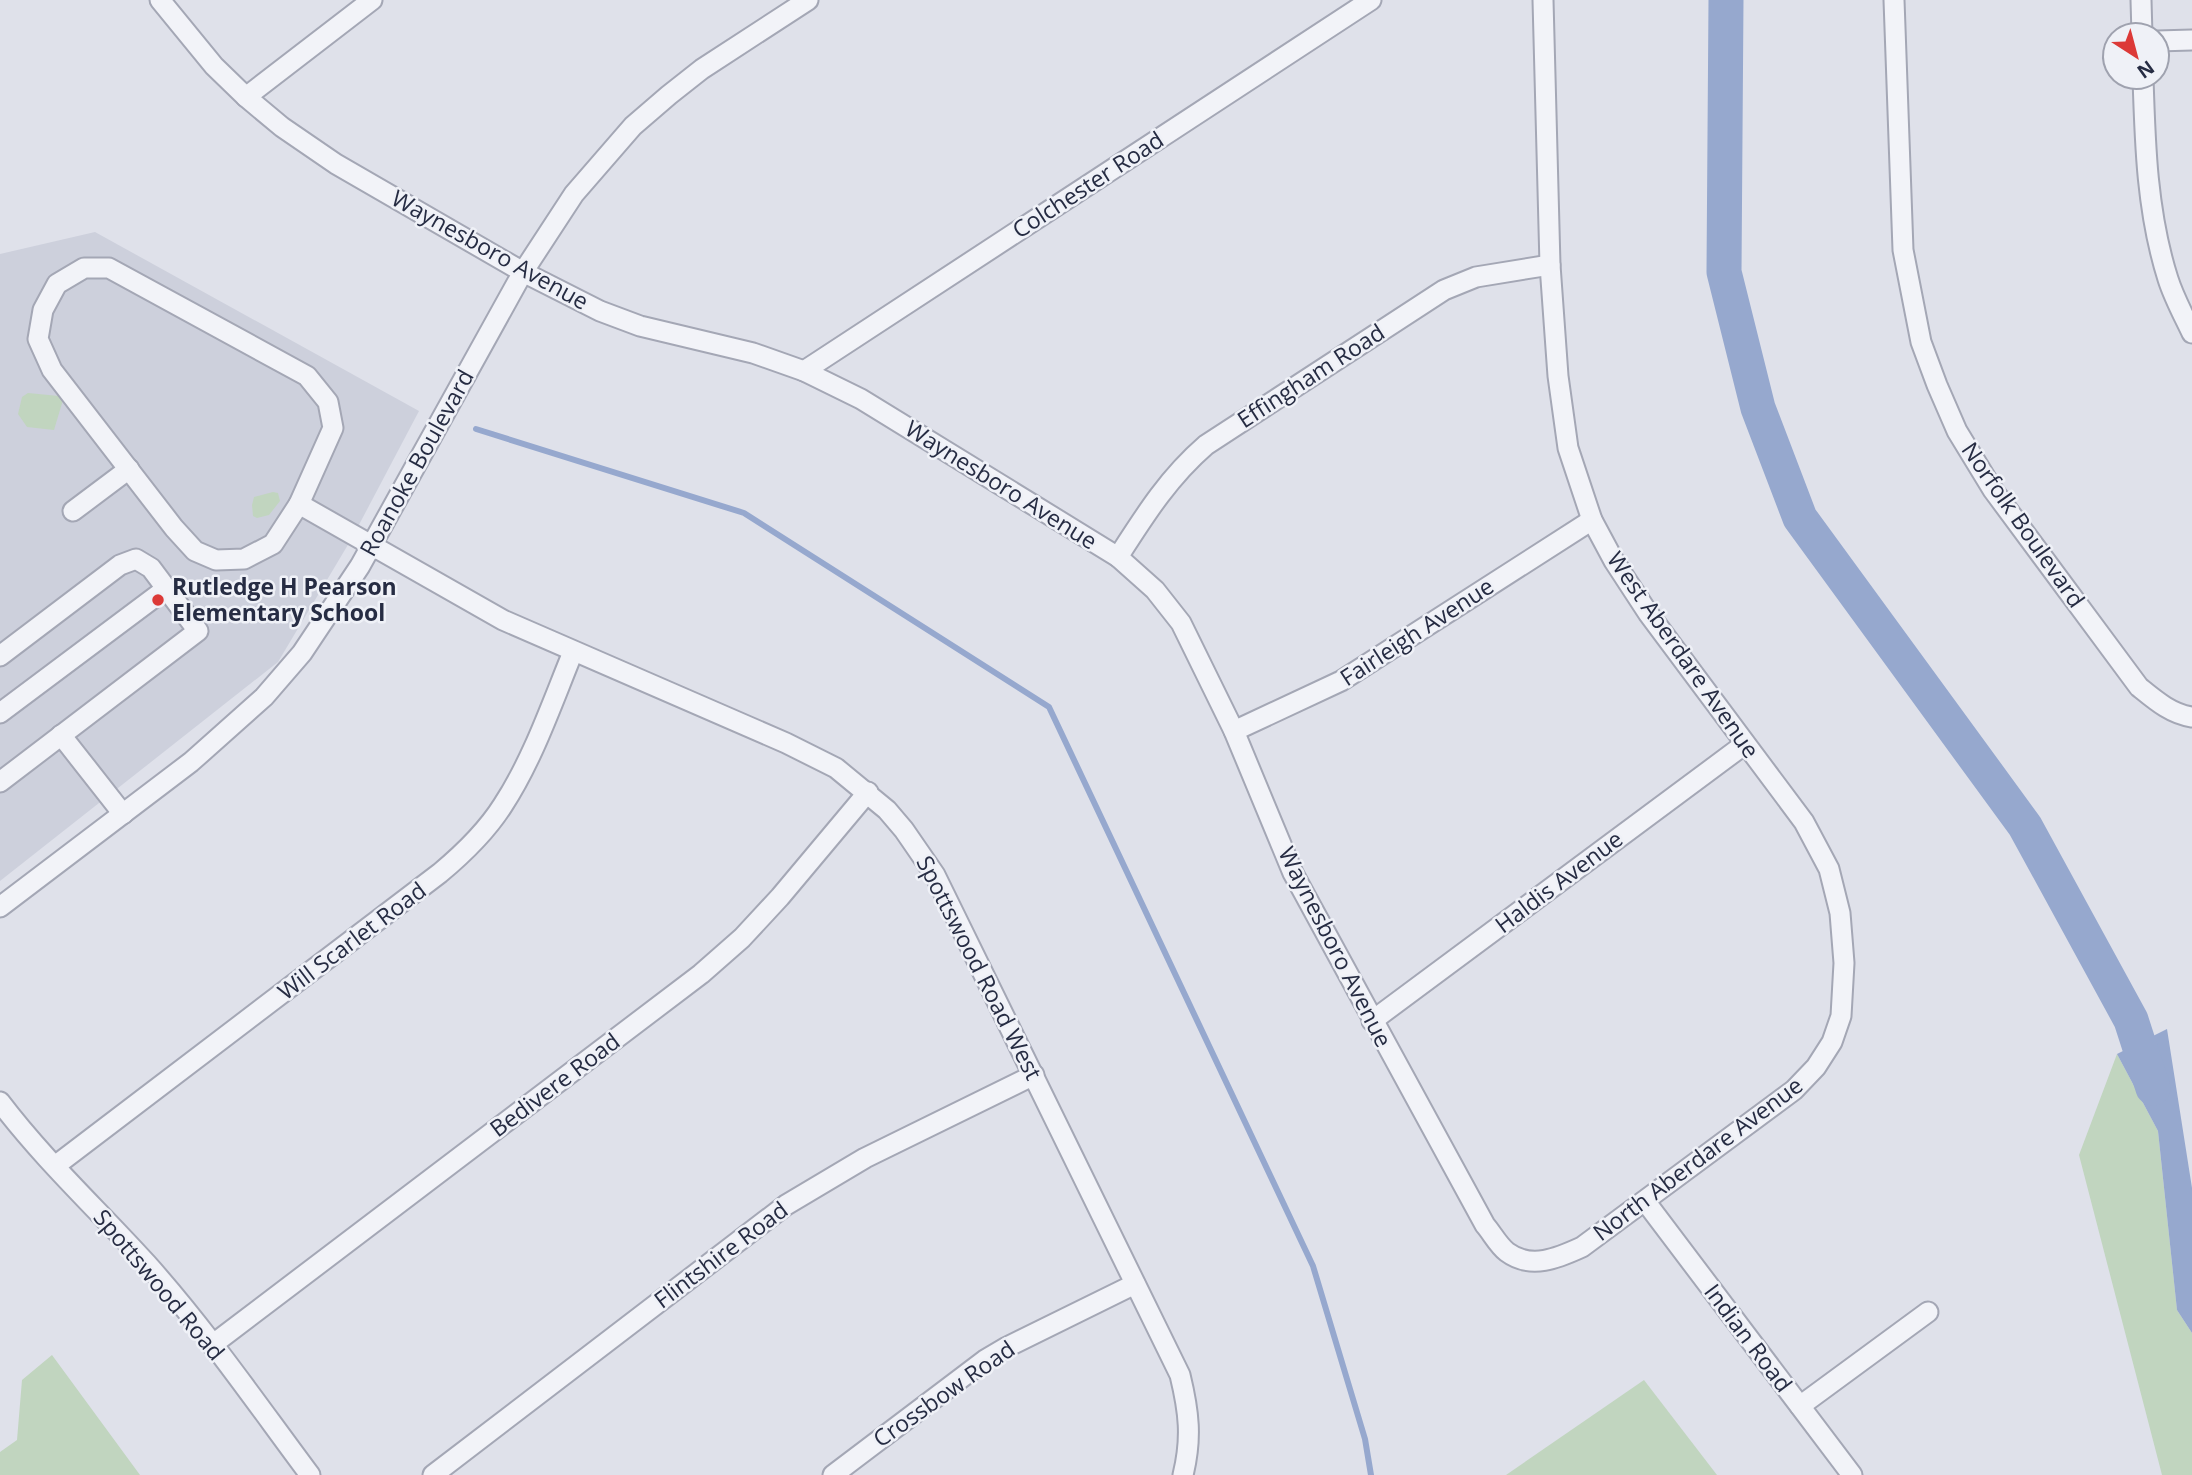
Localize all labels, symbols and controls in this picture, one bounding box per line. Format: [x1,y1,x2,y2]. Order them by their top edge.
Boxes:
north arrow [2101,21,2171,91]
text: N [2132,55,2160,85]
street label: Colchester Road [1006,123,1169,245]
street label: Waynesboro Avenue [386,182,595,317]
street label: Effingham Road [1231,316,1390,435]
street label: Roanoke Boulevard [351,363,481,562]
street label: Waynesboro Avenue [899,412,1104,556]
street label: Norfolk Boulevard [1955,435,2093,614]
street label: West Aberdare Avenue [1600,545,1767,764]
place label: Rutledge H Pearson Elementary School [172,570,397,628]
street label: Fairleigh Avenue [1334,570,1499,693]
marker: Rutledge H Pearson Elementary School [150,592,166,608]
street label: Haldis Avenue [1488,823,1629,940]
street label: Waynesboro Avenue [1272,841,1400,1052]
street label: Spottswood Road West [909,850,1050,1085]
street label: Will Scarlet Road [271,874,432,1007]
street label: Bedivere Road [483,1025,626,1144]
street label: North Aberdare Avenue [1586,1069,1809,1248]
street label: Flintshire Road [647,1193,794,1315]
street label: Spottswood Road [87,1202,233,1367]
street label: Indian Road [1697,1277,1800,1398]
street label: Crossbow Road [866,1332,1021,1454]

